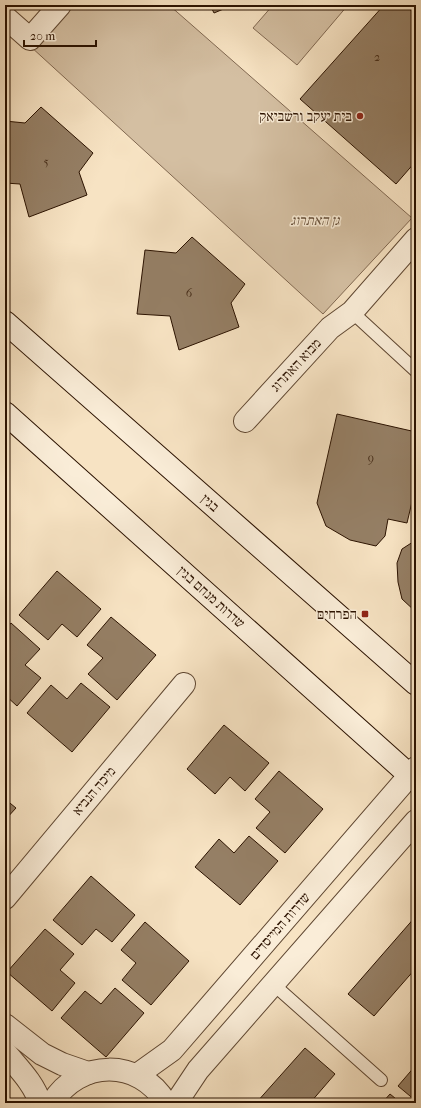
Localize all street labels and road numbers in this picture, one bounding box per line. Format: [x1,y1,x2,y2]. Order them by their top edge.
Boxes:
street label: מבוא האתרוג [267,335,325,395]
street label: בגין [197,491,223,516]
street label: שדרות מנחם בגין [174,562,249,632]
street label: מיכה הנביא [69,763,119,819]
street label: שדרות המייסדים [246,889,314,963]

